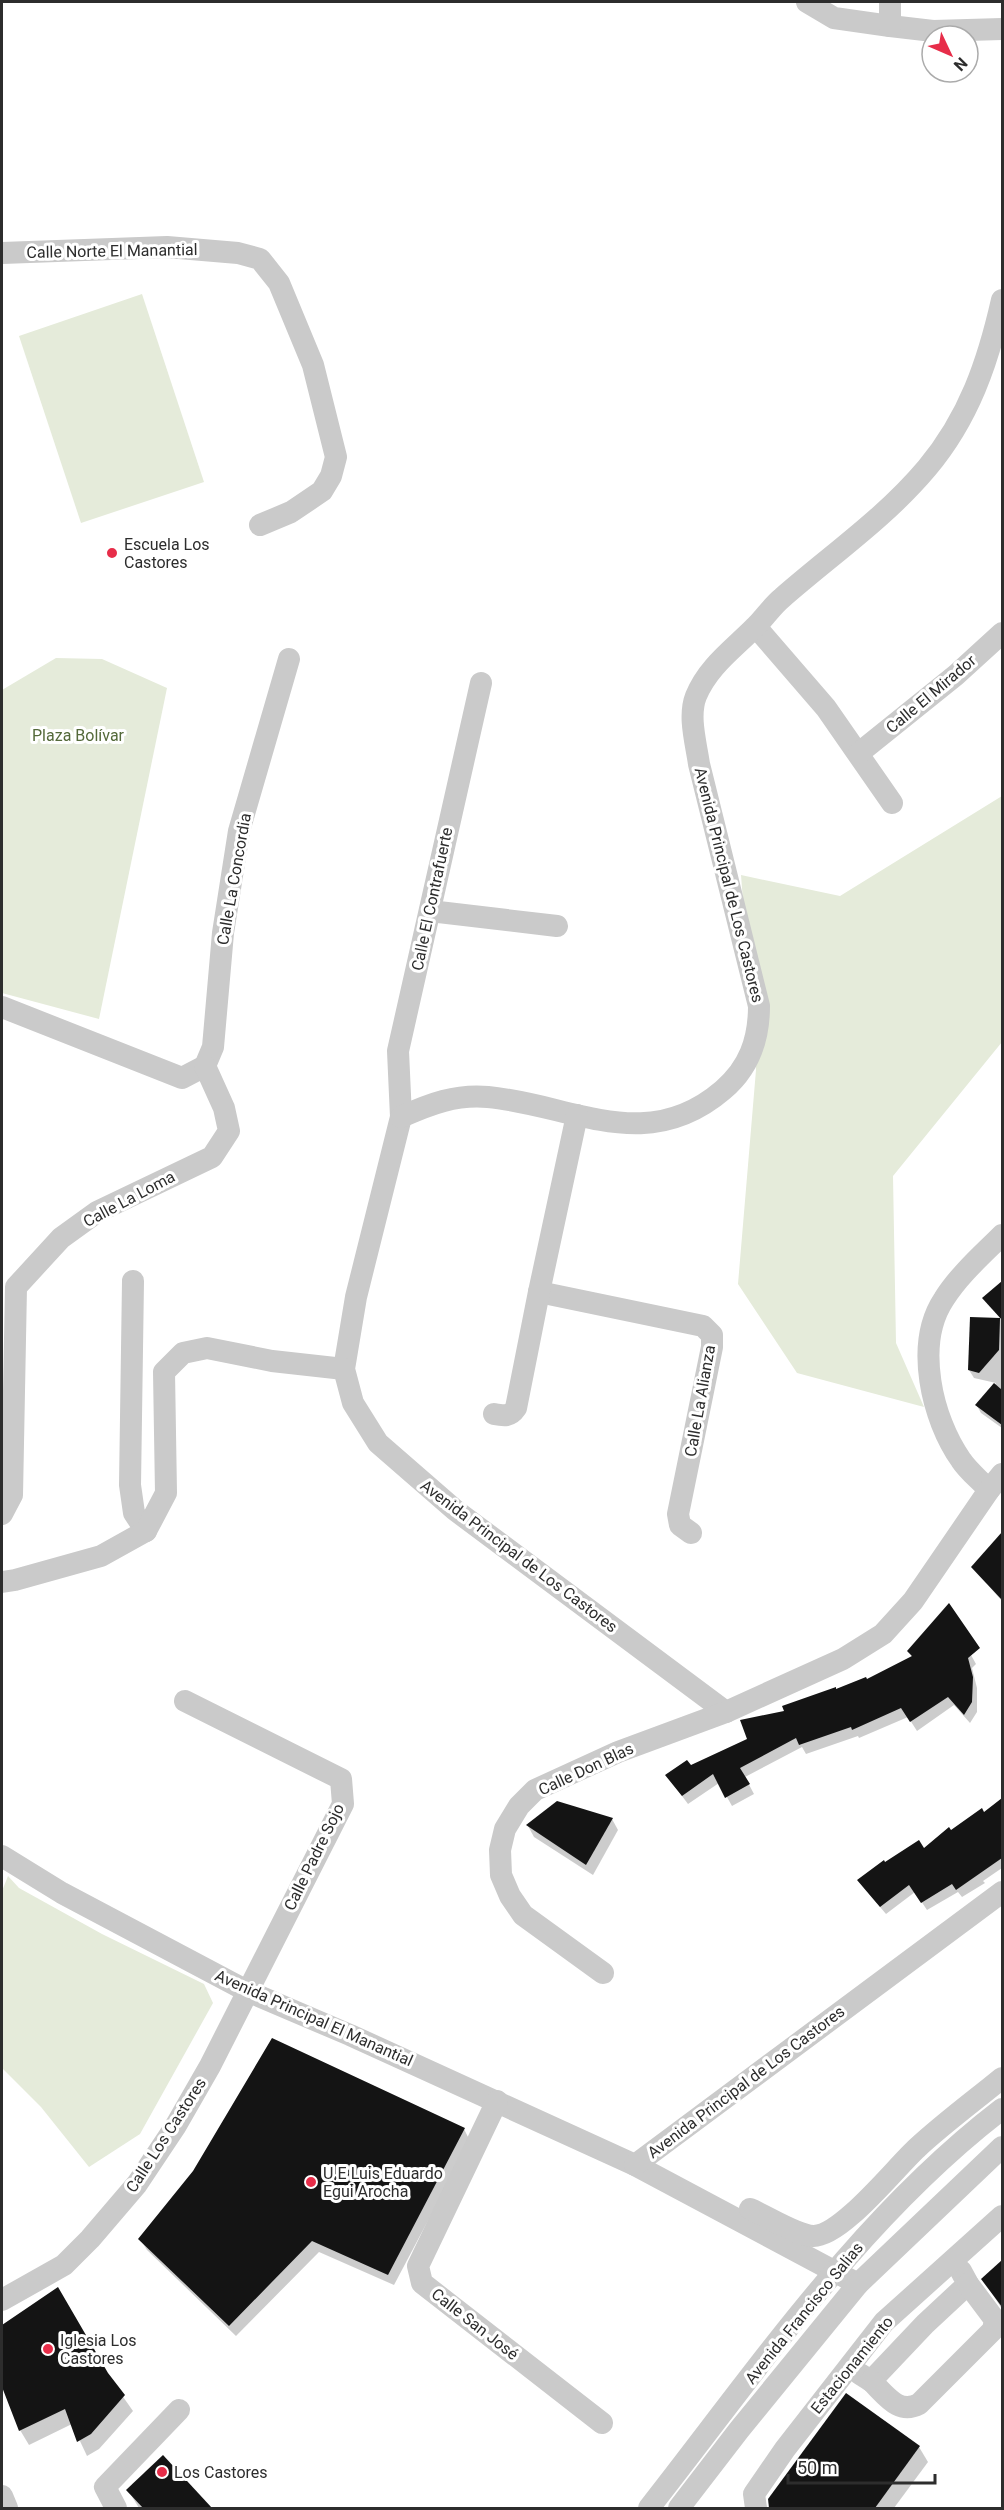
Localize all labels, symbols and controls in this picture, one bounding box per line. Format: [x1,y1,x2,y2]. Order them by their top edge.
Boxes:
north arrow [920,24,980,84]
text: N [950,53,971,75]
street label: Calle Norte El Manantial [26,240,198,262]
place label: Escuela Los Castores [124,535,210,572]
marker: Escuela Los Castores [105,546,119,560]
street label: Calle El Mirador [882,651,980,737]
park label: Plaza Bolívar [32,726,125,745]
street label: Avenida Principal de Los Castores [691,765,767,1005]
street label: Calle La Concordia [213,812,255,946]
street label: Calle El Contrafuerte [408,826,456,972]
street label: Calle La Loma [80,1167,178,1231]
street label: Calle La Alianza [681,1344,719,1458]
street label: Avenida Principal de Los Castores [417,1476,621,1636]
street label: Calle Don Blas [535,1739,637,1799]
street label: Calle Padre Sojo [280,1801,348,1913]
street label: Avenida Principal El Manantial [212,1966,416,2070]
street label: Avenida Principal de Los Castores [644,2002,848,2162]
street label: Calle Los Castores [122,2074,210,2196]
place label: U.E Luis Eduardo Egui Arocha [323,2164,443,2201]
marker: U.E Luis Eduardo Egui Arocha [304,2175,318,2189]
street label: Avenida Francisco Salias [741,2238,867,2388]
street label: Calle San José [428,2284,522,2364]
street label: Estacionamiento [807,2313,897,2417]
place label: Iglesia Los Castores [60,2331,137,2368]
marker: Iglesia Los Castores [41,2342,55,2356]
scale bar [788,2447,935,2485]
text: 50 m [797,2457,837,2478]
place label: Los Castores [174,2463,268,2482]
marker: Los Castores [155,2465,169,2479]

